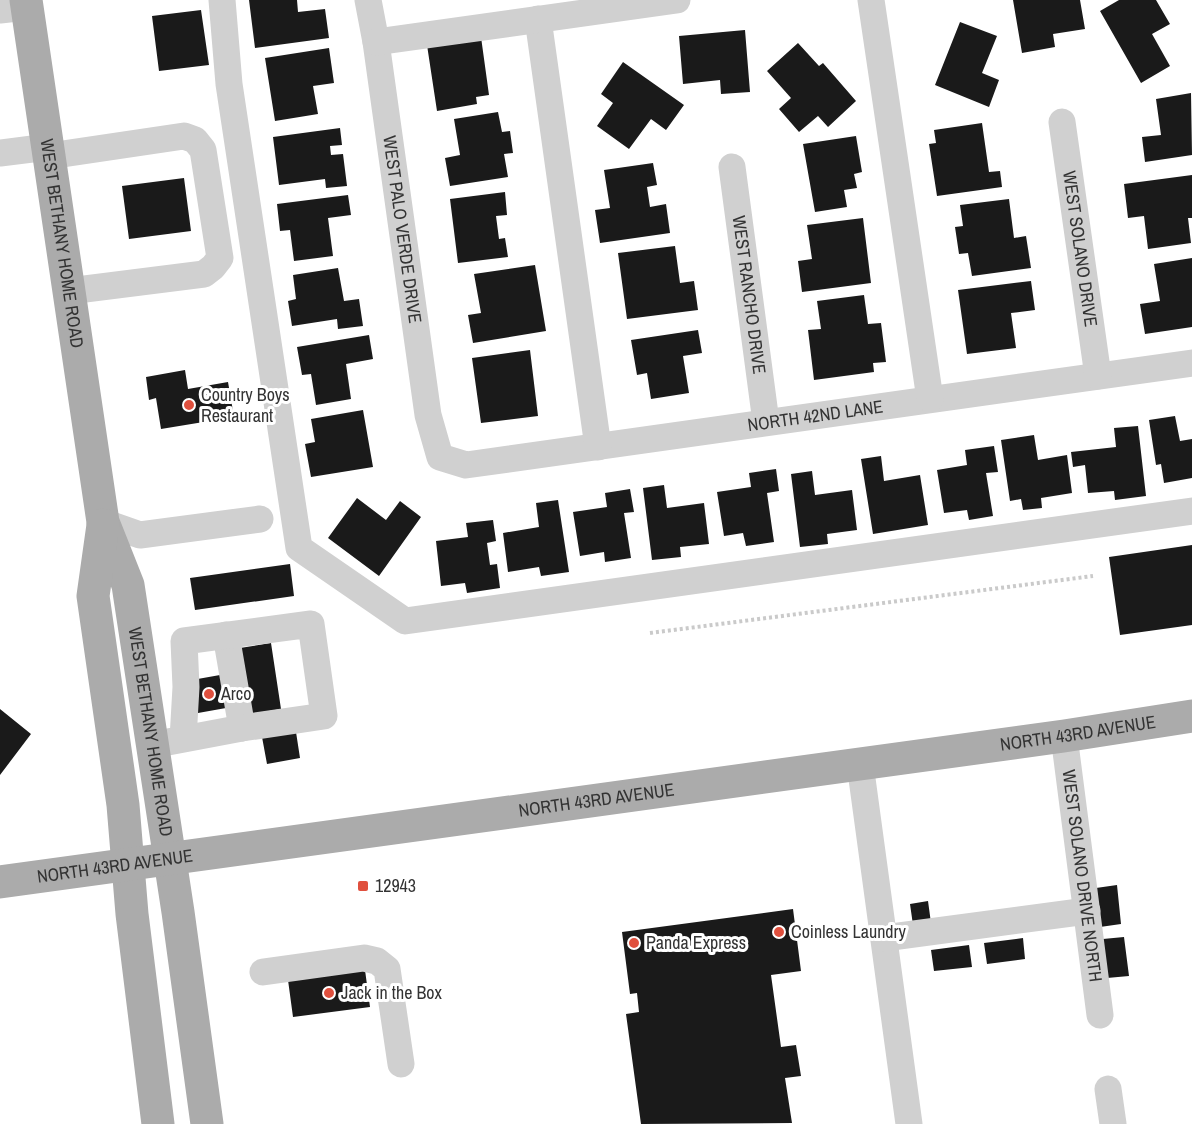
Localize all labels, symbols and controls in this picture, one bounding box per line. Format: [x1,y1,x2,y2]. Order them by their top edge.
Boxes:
street label: WEST PALO VERDE DRIVE [377,134,428,325]
street label: WEST BETHANY HOME ROAD [35,137,90,350]
street label: WEST SOLANO DRIVE [1057,169,1104,328]
street label: WEST RANCHO DRIVE [727,214,772,376]
place label: Country Boys Restaurant [201,382,290,428]
street label: NORTH 42ND LANE [746,394,885,437]
marker: Country Boys Restaurant [182,398,196,412]
street label: WEST BETHANY HOME ROAD [123,625,179,838]
place label: Arco [220,681,251,706]
marker: Arco [202,687,216,701]
street label: NORTH 43RD AVENUE [998,709,1157,757]
street label: WEST SOLANO DRIVE NORTH [1056,768,1109,983]
street label: NORTH 43RD AVENUE [517,777,676,823]
street label: NORTH 43RD AVENUE [35,843,194,889]
place label: 12943 [375,873,416,898]
marker: 12943 [356,879,370,893]
place label: Coinless Laundry [791,919,906,944]
marker: Coinless Laundry [772,925,786,939]
place label: Panda Express [646,930,746,955]
marker: Panda Express [627,936,641,950]
place label: Jack in the Box [341,980,443,1005]
marker: Jack in the Box [322,986,336,1000]

